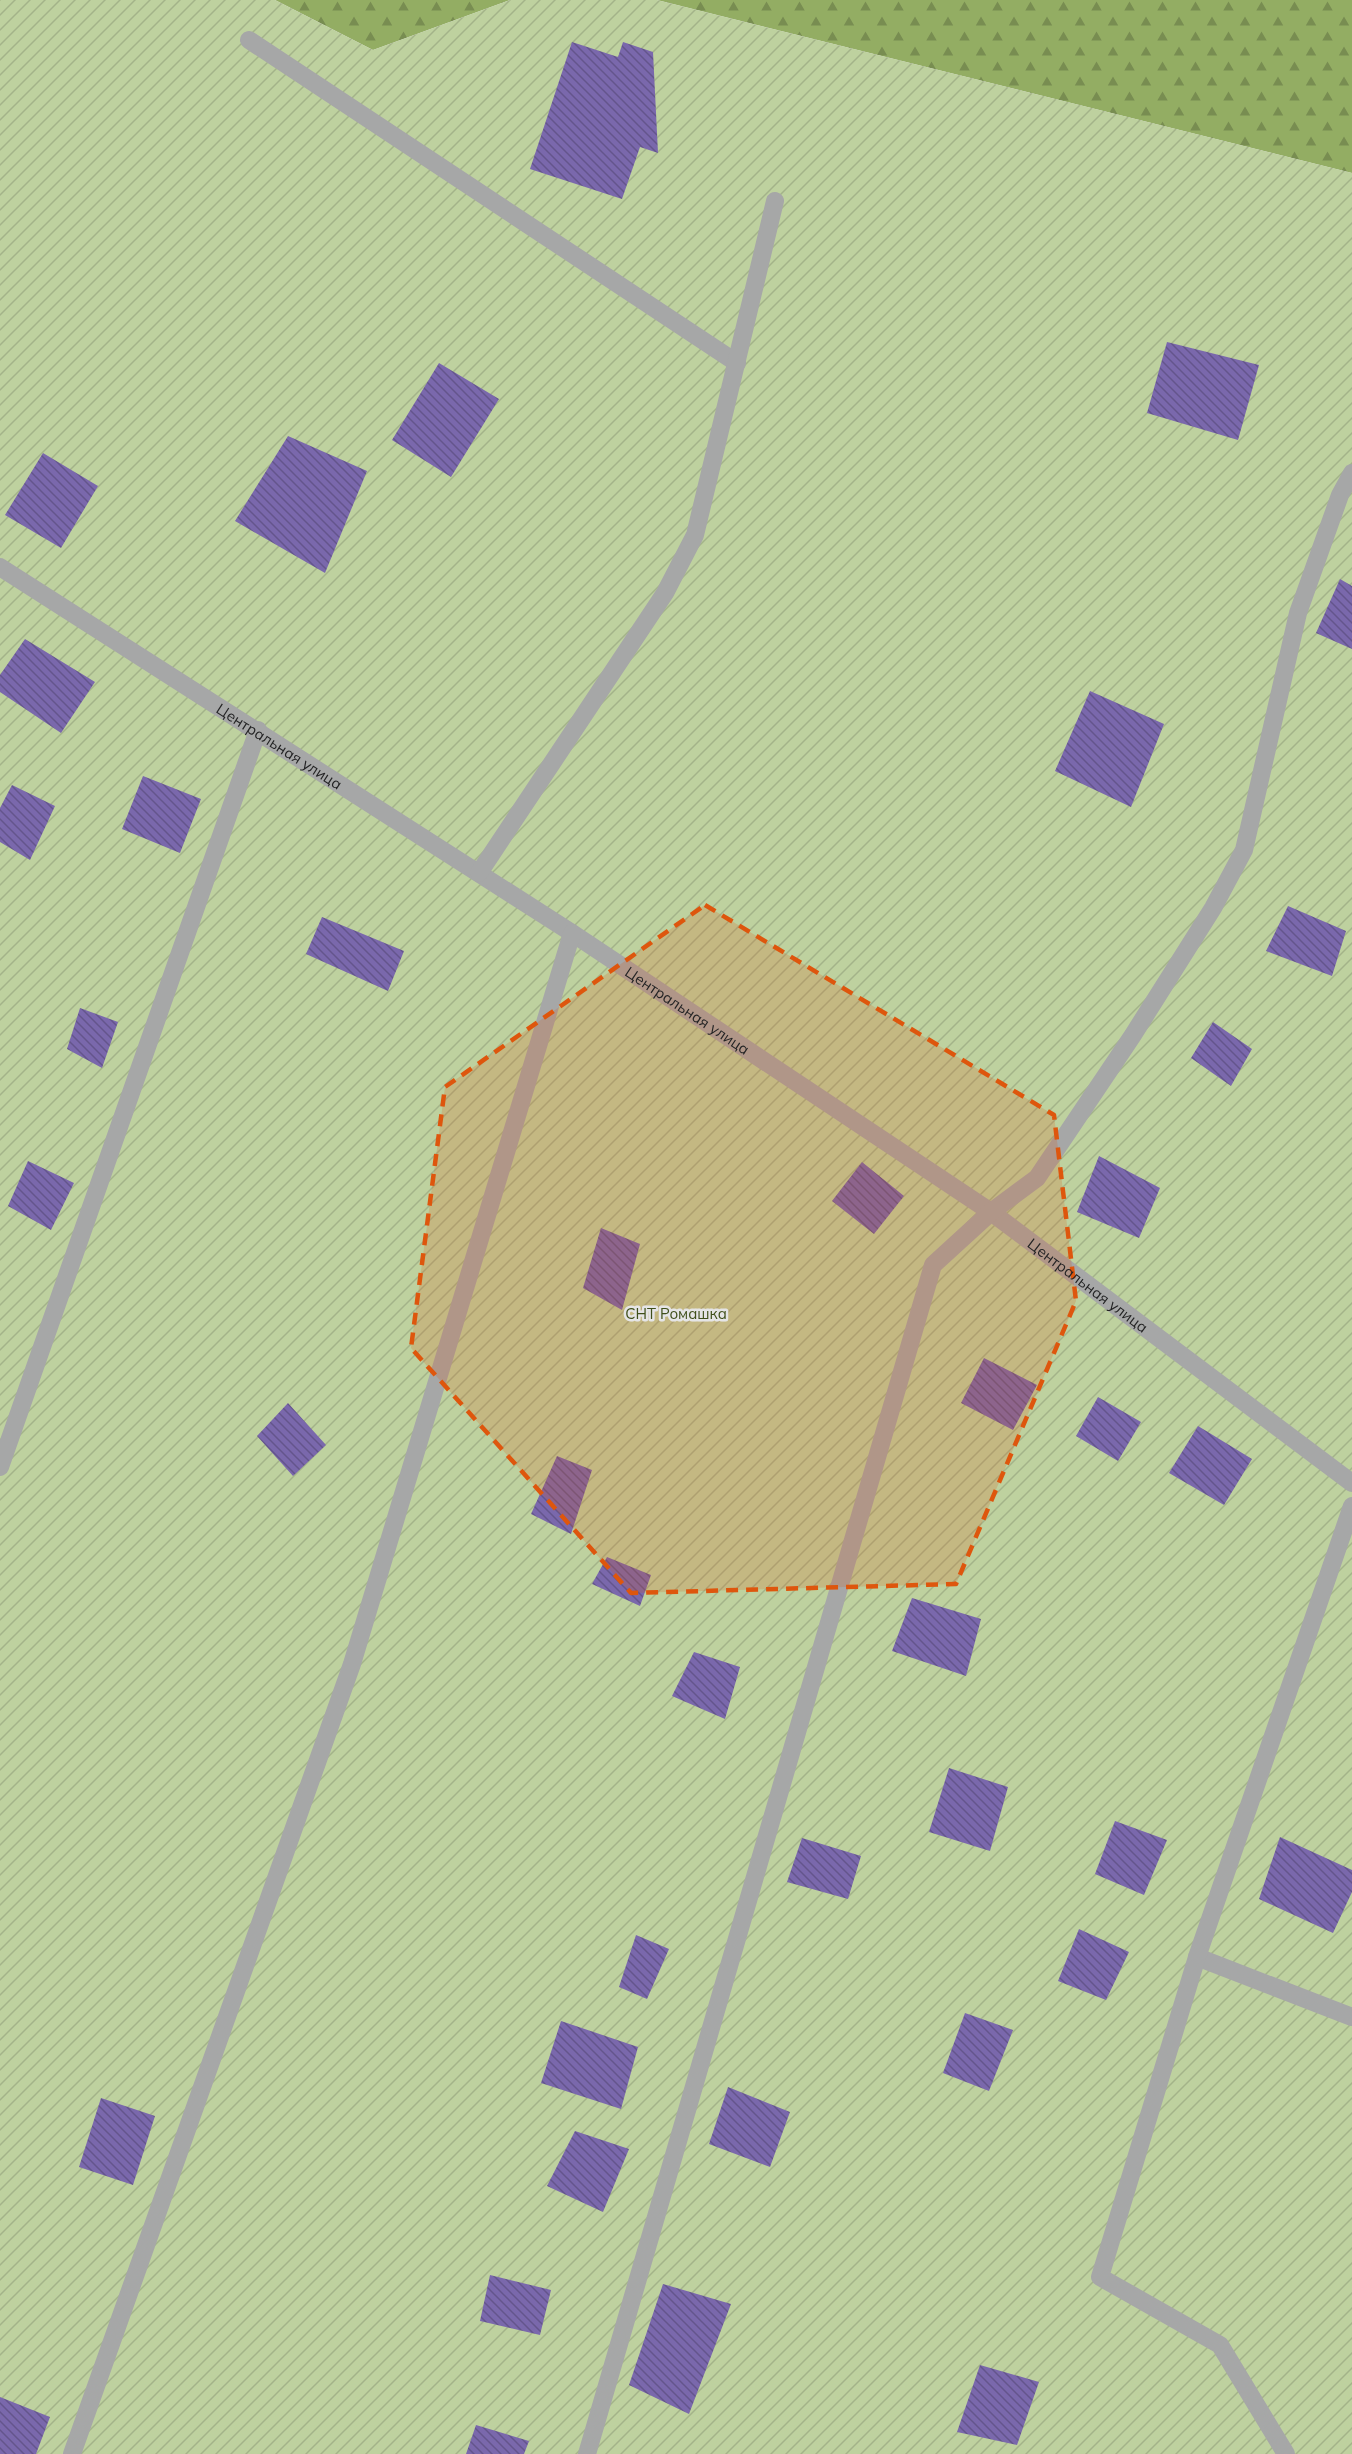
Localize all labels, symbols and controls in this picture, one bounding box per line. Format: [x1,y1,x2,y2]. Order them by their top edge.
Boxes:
street label: Центральная улица [213,699,346,793]
street label: Центральная улица [622,962,754,1058]
street label: Центральная улица [1024,1234,1152,1336]
park label: СНТ Ромашка [625,1304,727,1323]

